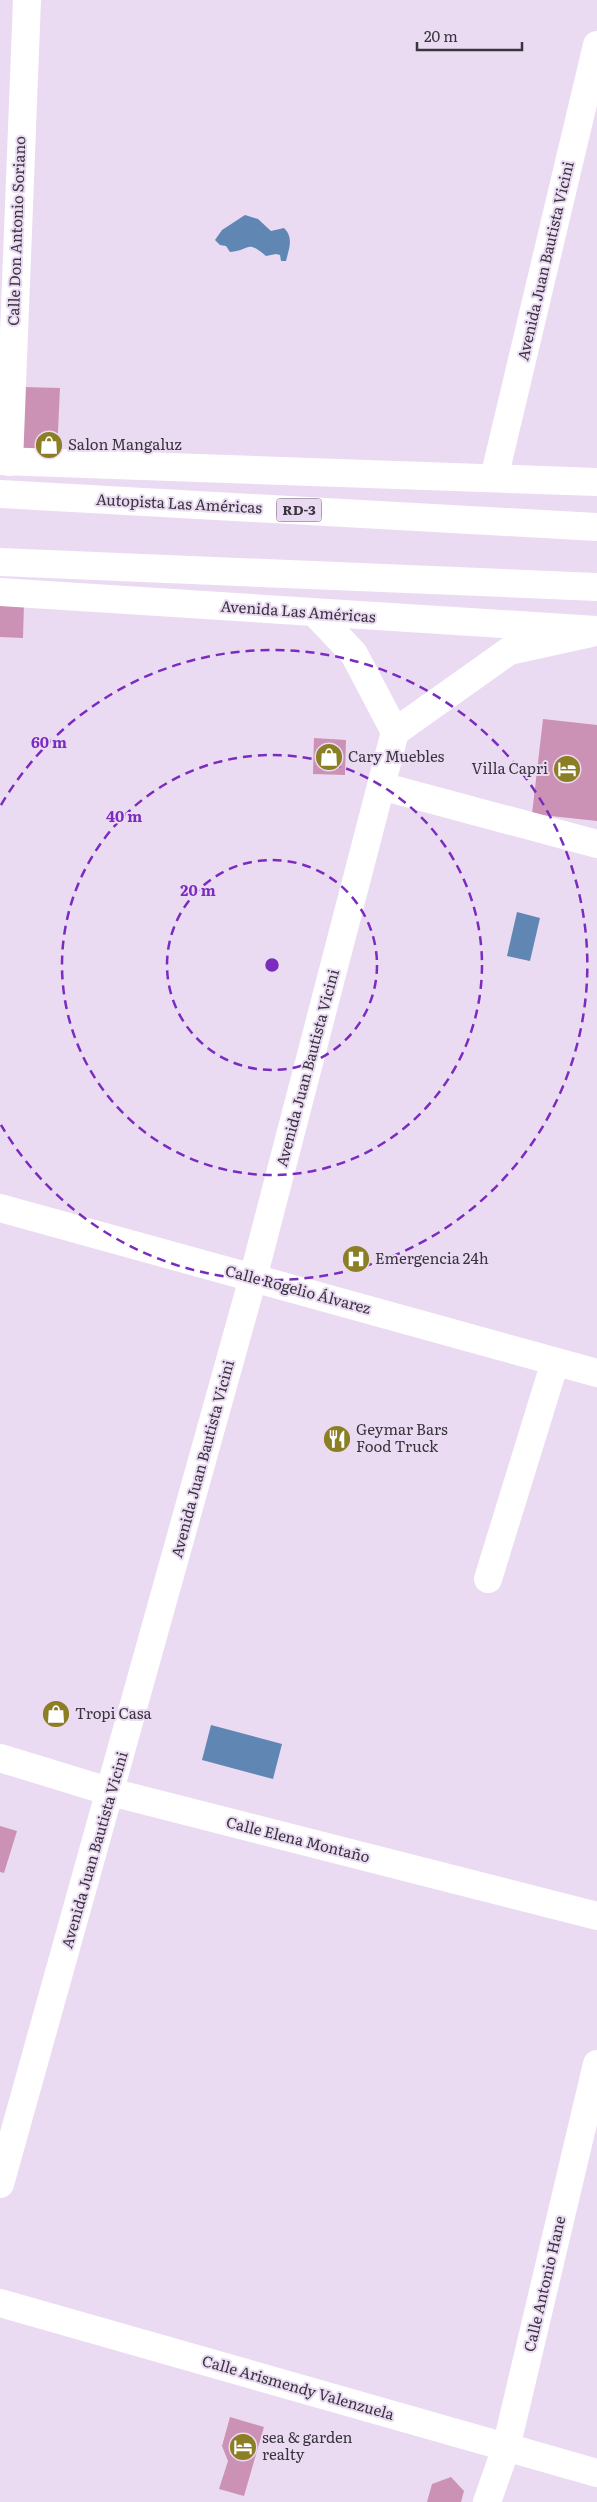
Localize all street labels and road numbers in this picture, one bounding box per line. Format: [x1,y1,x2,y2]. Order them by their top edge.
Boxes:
street label: Calle Don Antonio Soriano [1,135,30,326]
street label: Avenida Juan Bautista Vicini [510,159,579,363]
street label: Autopista Las Américas [95,487,263,518]
road number: RD-3 [276,498,322,522]
street label: Avenida Las Américas [220,594,377,627]
street label: Avenida Juan Bautista Vicini [269,966,344,1169]
street label: Calle Rogelio Álvarez [223,1258,374,1319]
street label: Avenida Juan Bautista Vicini [164,1357,239,1560]
street label: Avenida Juan Bautista Vicini [54,1748,133,1951]
street label: Calle Elena Montaño [224,1810,373,1868]
street label: Calle Antonio Hane [517,2213,570,2354]
street label: Calle Arismendy Valenzuela [200,2348,398,2425]

